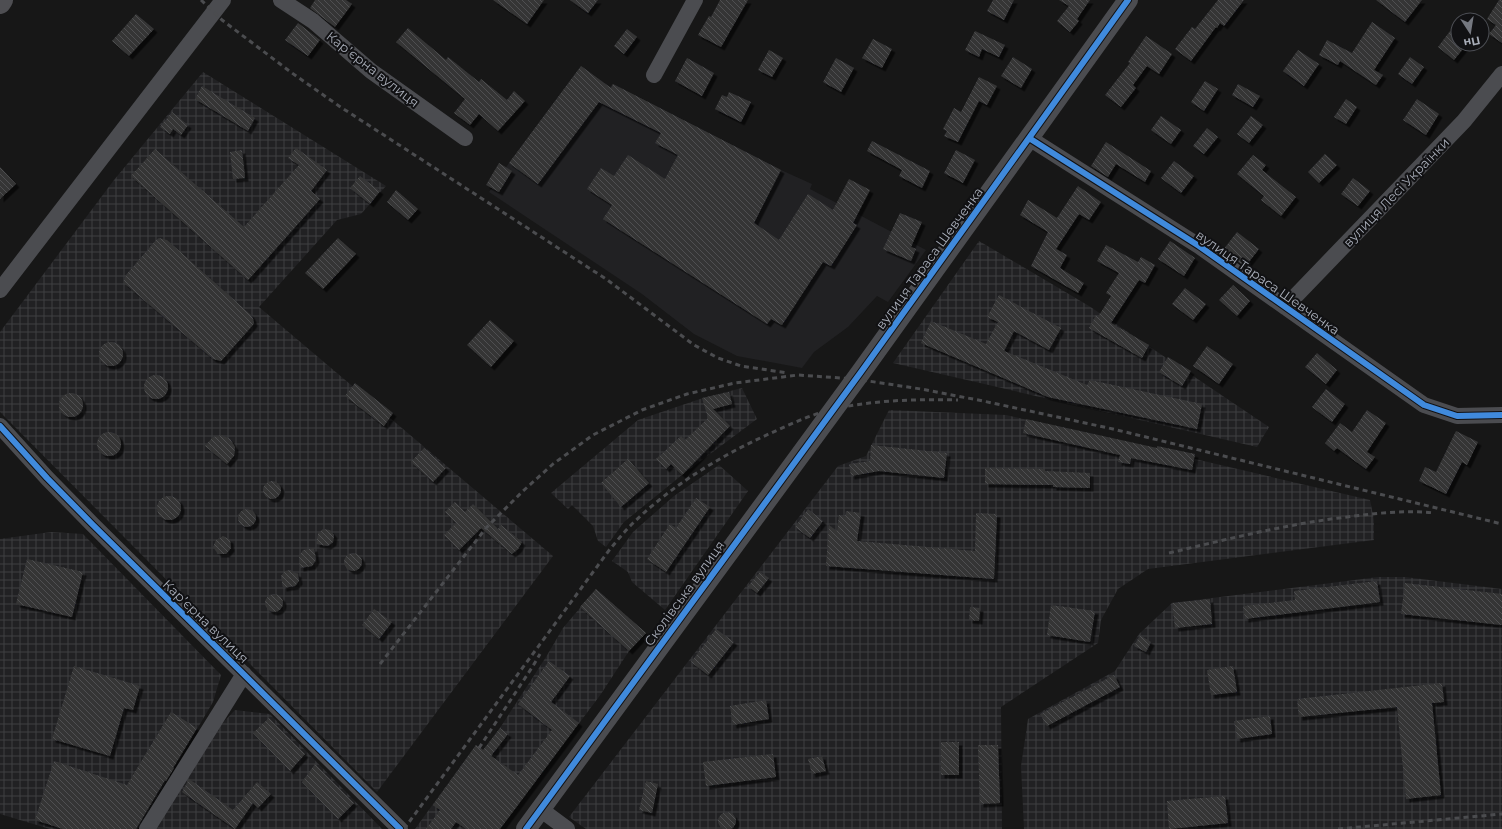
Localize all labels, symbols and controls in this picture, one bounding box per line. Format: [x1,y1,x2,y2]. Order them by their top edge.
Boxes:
north arrow [1450,12,1490,52]
street label: Карʼєрна вулиця [323,28,423,110]
text: Пн [1463,33,1482,50]
street label: вулиця Лесі Українки [1340,134,1452,250]
street label: вулиця Тараса Шевченка [872,184,986,332]
street label: вулиця Тараса Шевченка [1193,226,1343,338]
street label: Сколівська вулиця [640,537,728,649]
street label: Карʼєрна вулиця [160,576,252,666]

